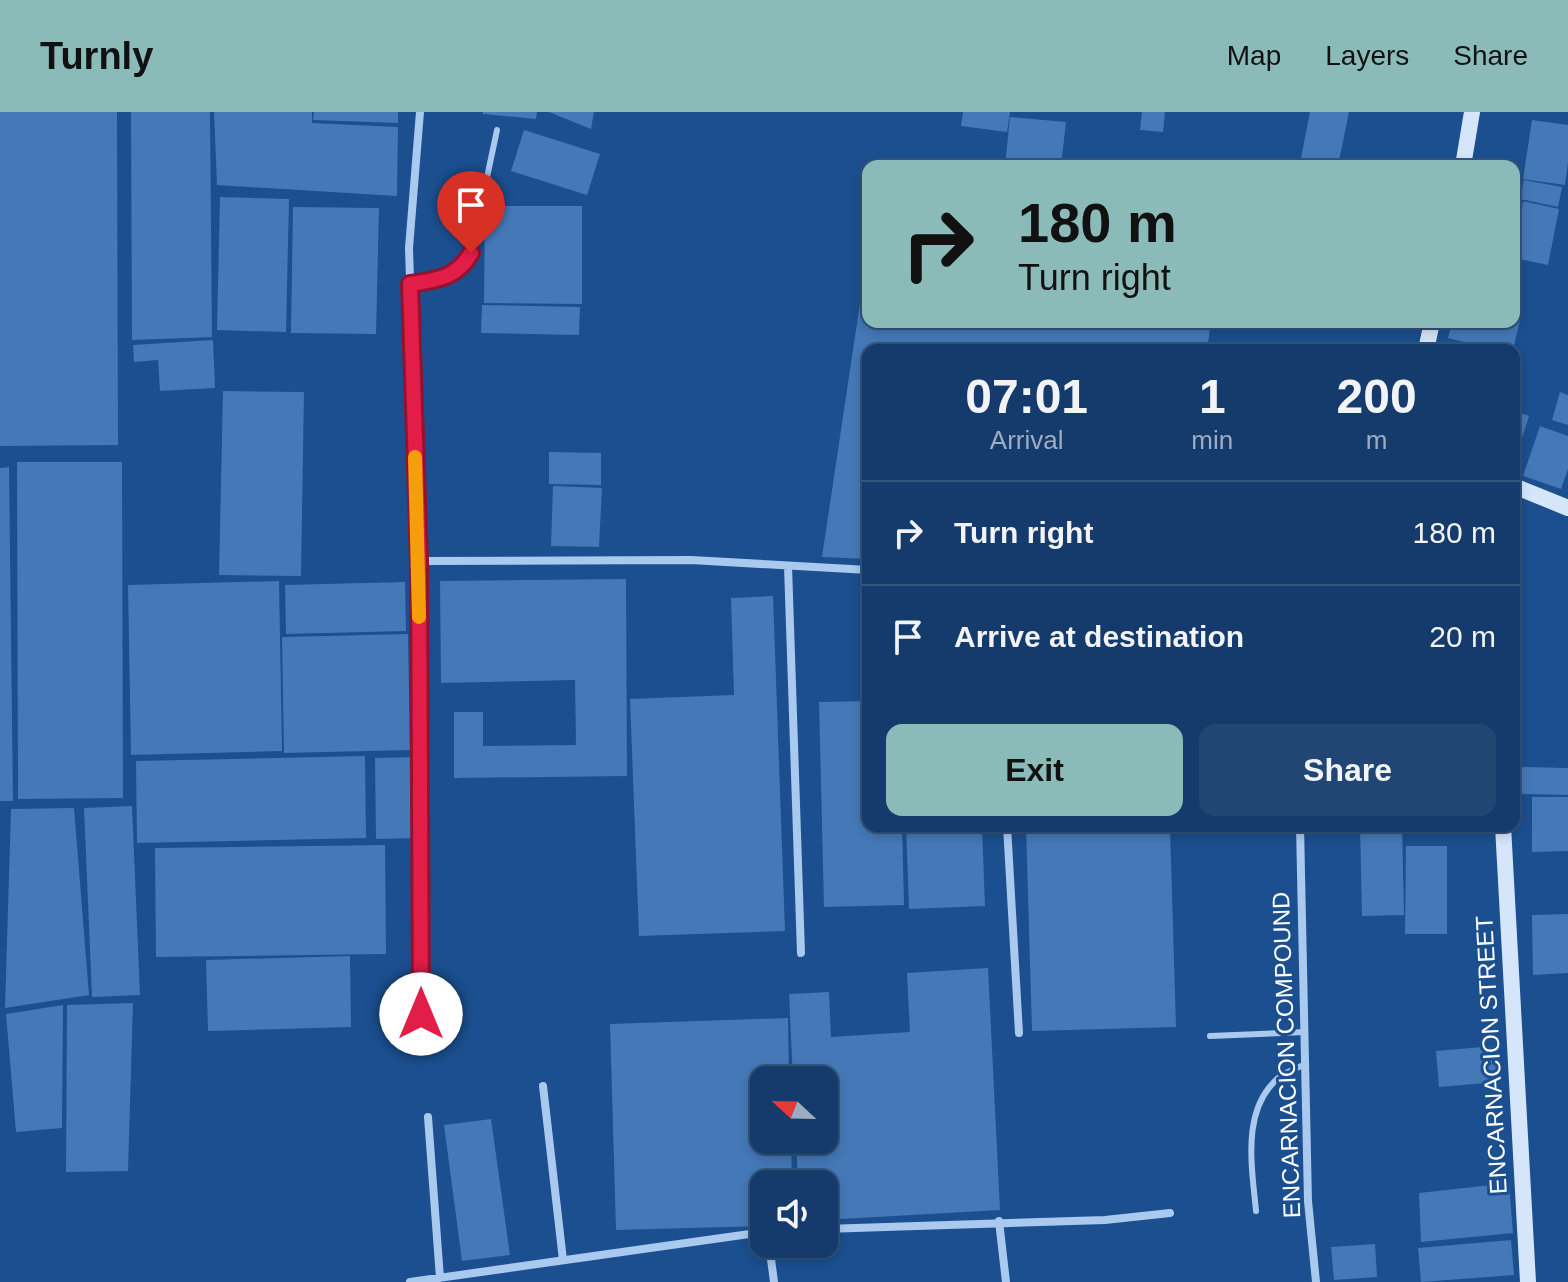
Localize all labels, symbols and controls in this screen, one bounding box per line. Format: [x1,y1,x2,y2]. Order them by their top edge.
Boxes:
text: Turnly [40,35,153,77]
text: Map [1227,40,1281,71]
text: Layers [1325,40,1409,71]
text: Share [1453,40,1528,71]
pin [437,171,505,253]
icon: arrive [449,183,493,227]
text: 180 m [1018,191,1177,254]
icon: right [886,192,990,296]
text: Turn right [1018,257,1171,298]
text: 07:01 [965,370,1088,423]
text: 1 [1199,370,1226,423]
text: 200 [1337,370,1417,423]
text: Arrival [990,425,1064,455]
text: min [1191,425,1233,455]
text: m [1366,425,1387,455]
icon: right [886,511,930,555]
text: Turn right [954,516,1093,549]
text: 180 m [1413,516,1496,549]
icon: arrive [886,615,930,659]
text: Arrive at destination [954,620,1244,653]
text: 20 m [1429,620,1496,653]
button: Exit [886,724,1183,816]
button: Share [1199,724,1496,816]
street label: ENCARNACION COMPOUND [1267,891,1305,1219]
street label: ENCARNACION STREET [1470,915,1512,1195]
position arrow [379,972,463,1056]
north arrow [750,1066,838,1154]
map controls [750,1066,838,1258]
button: sound [750,1170,838,1258]

